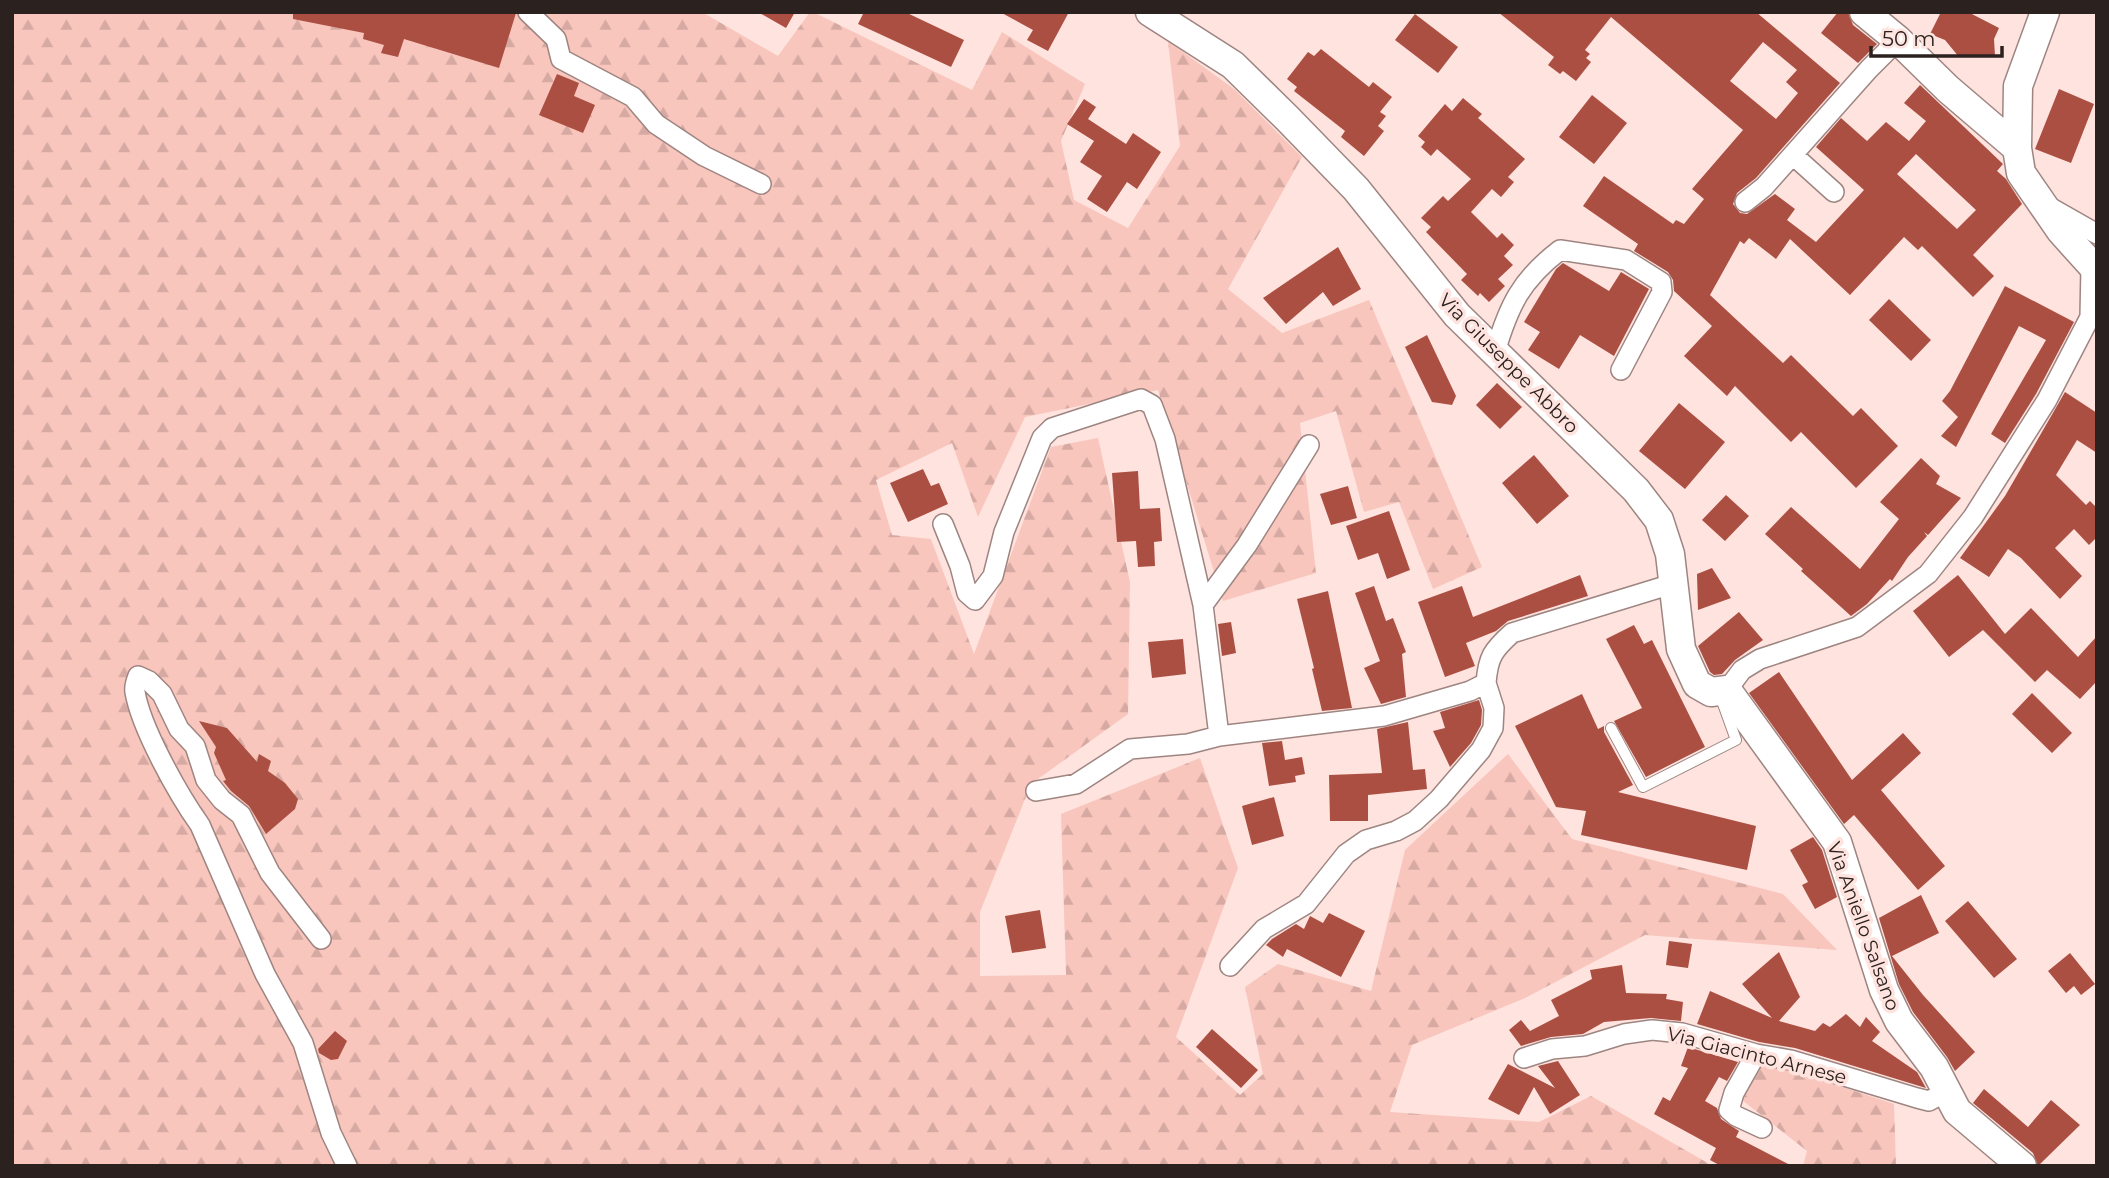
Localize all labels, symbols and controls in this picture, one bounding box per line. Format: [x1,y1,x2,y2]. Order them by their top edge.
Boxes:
scale bar [1871,14,2002,58]
text: 50 m [1882,26,1936,51]
street label: Via Giuseppe Abbro [1434,289,1583,438]
street label: Via Aniello Salsano [1822,839,1905,1014]
street label: Via Giacinto Arnese [1665,1022,1849,1089]

